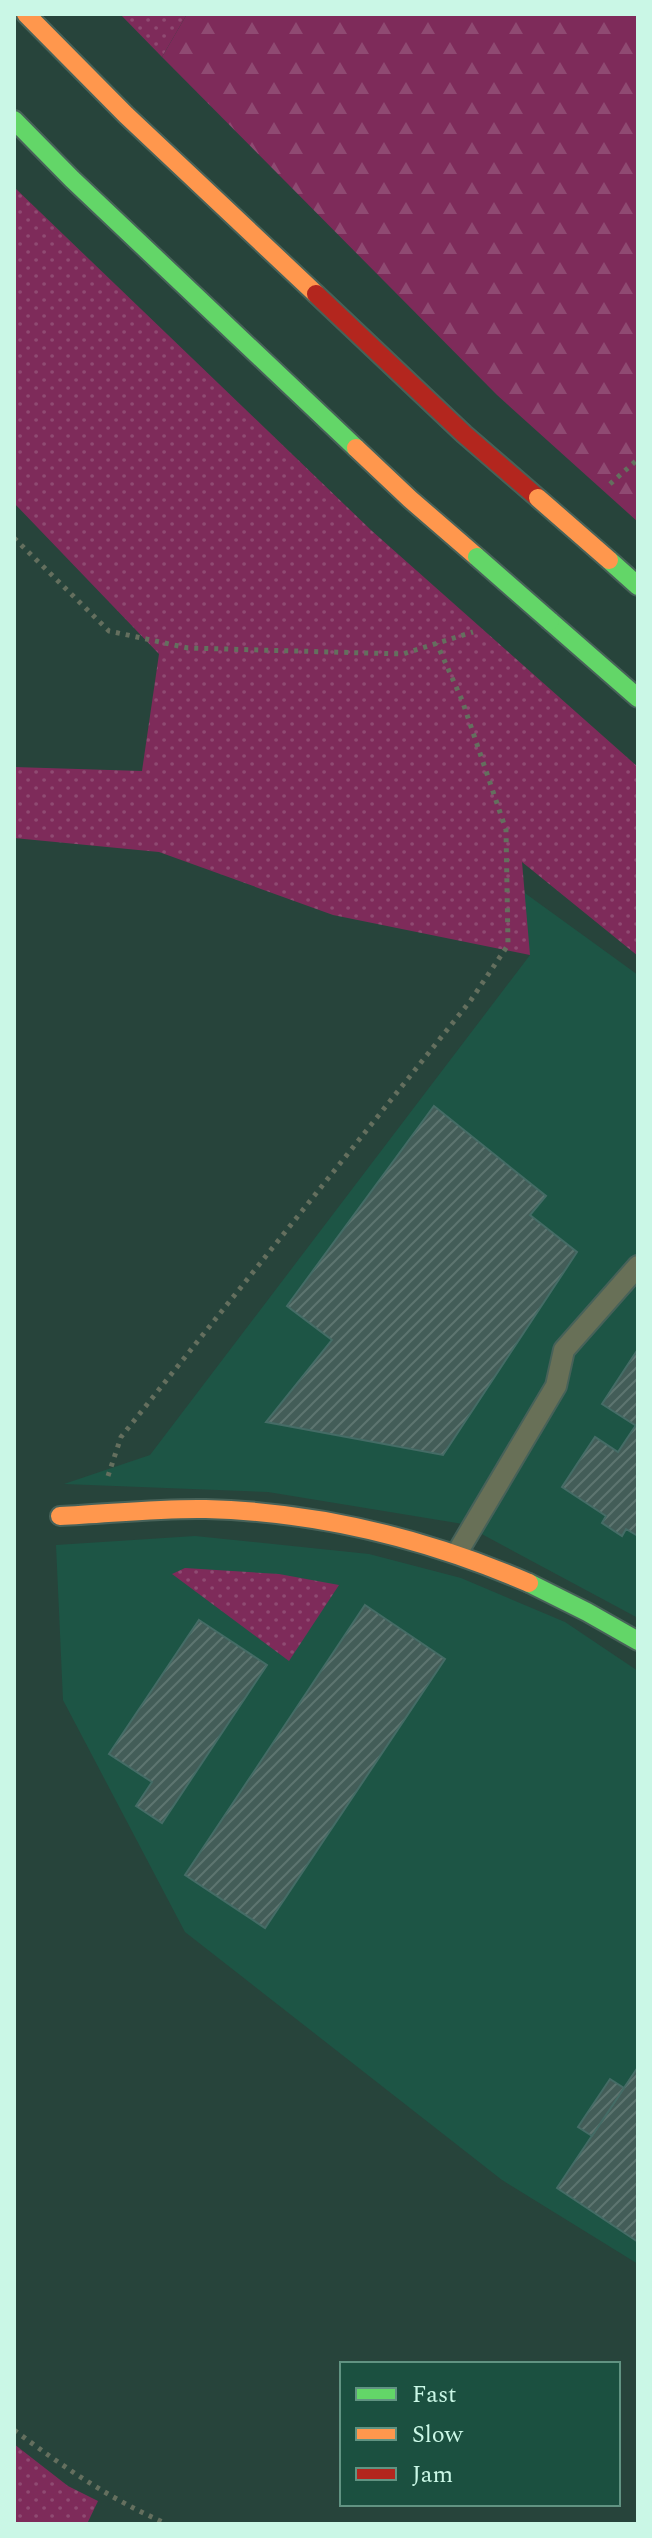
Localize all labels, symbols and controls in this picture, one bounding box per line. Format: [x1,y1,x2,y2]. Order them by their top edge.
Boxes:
legend [340,2362,620,2506]
text: Fast [412,2377,457,2413]
text: Slow [412,2417,464,2453]
text: Jam [412,2457,453,2493]

